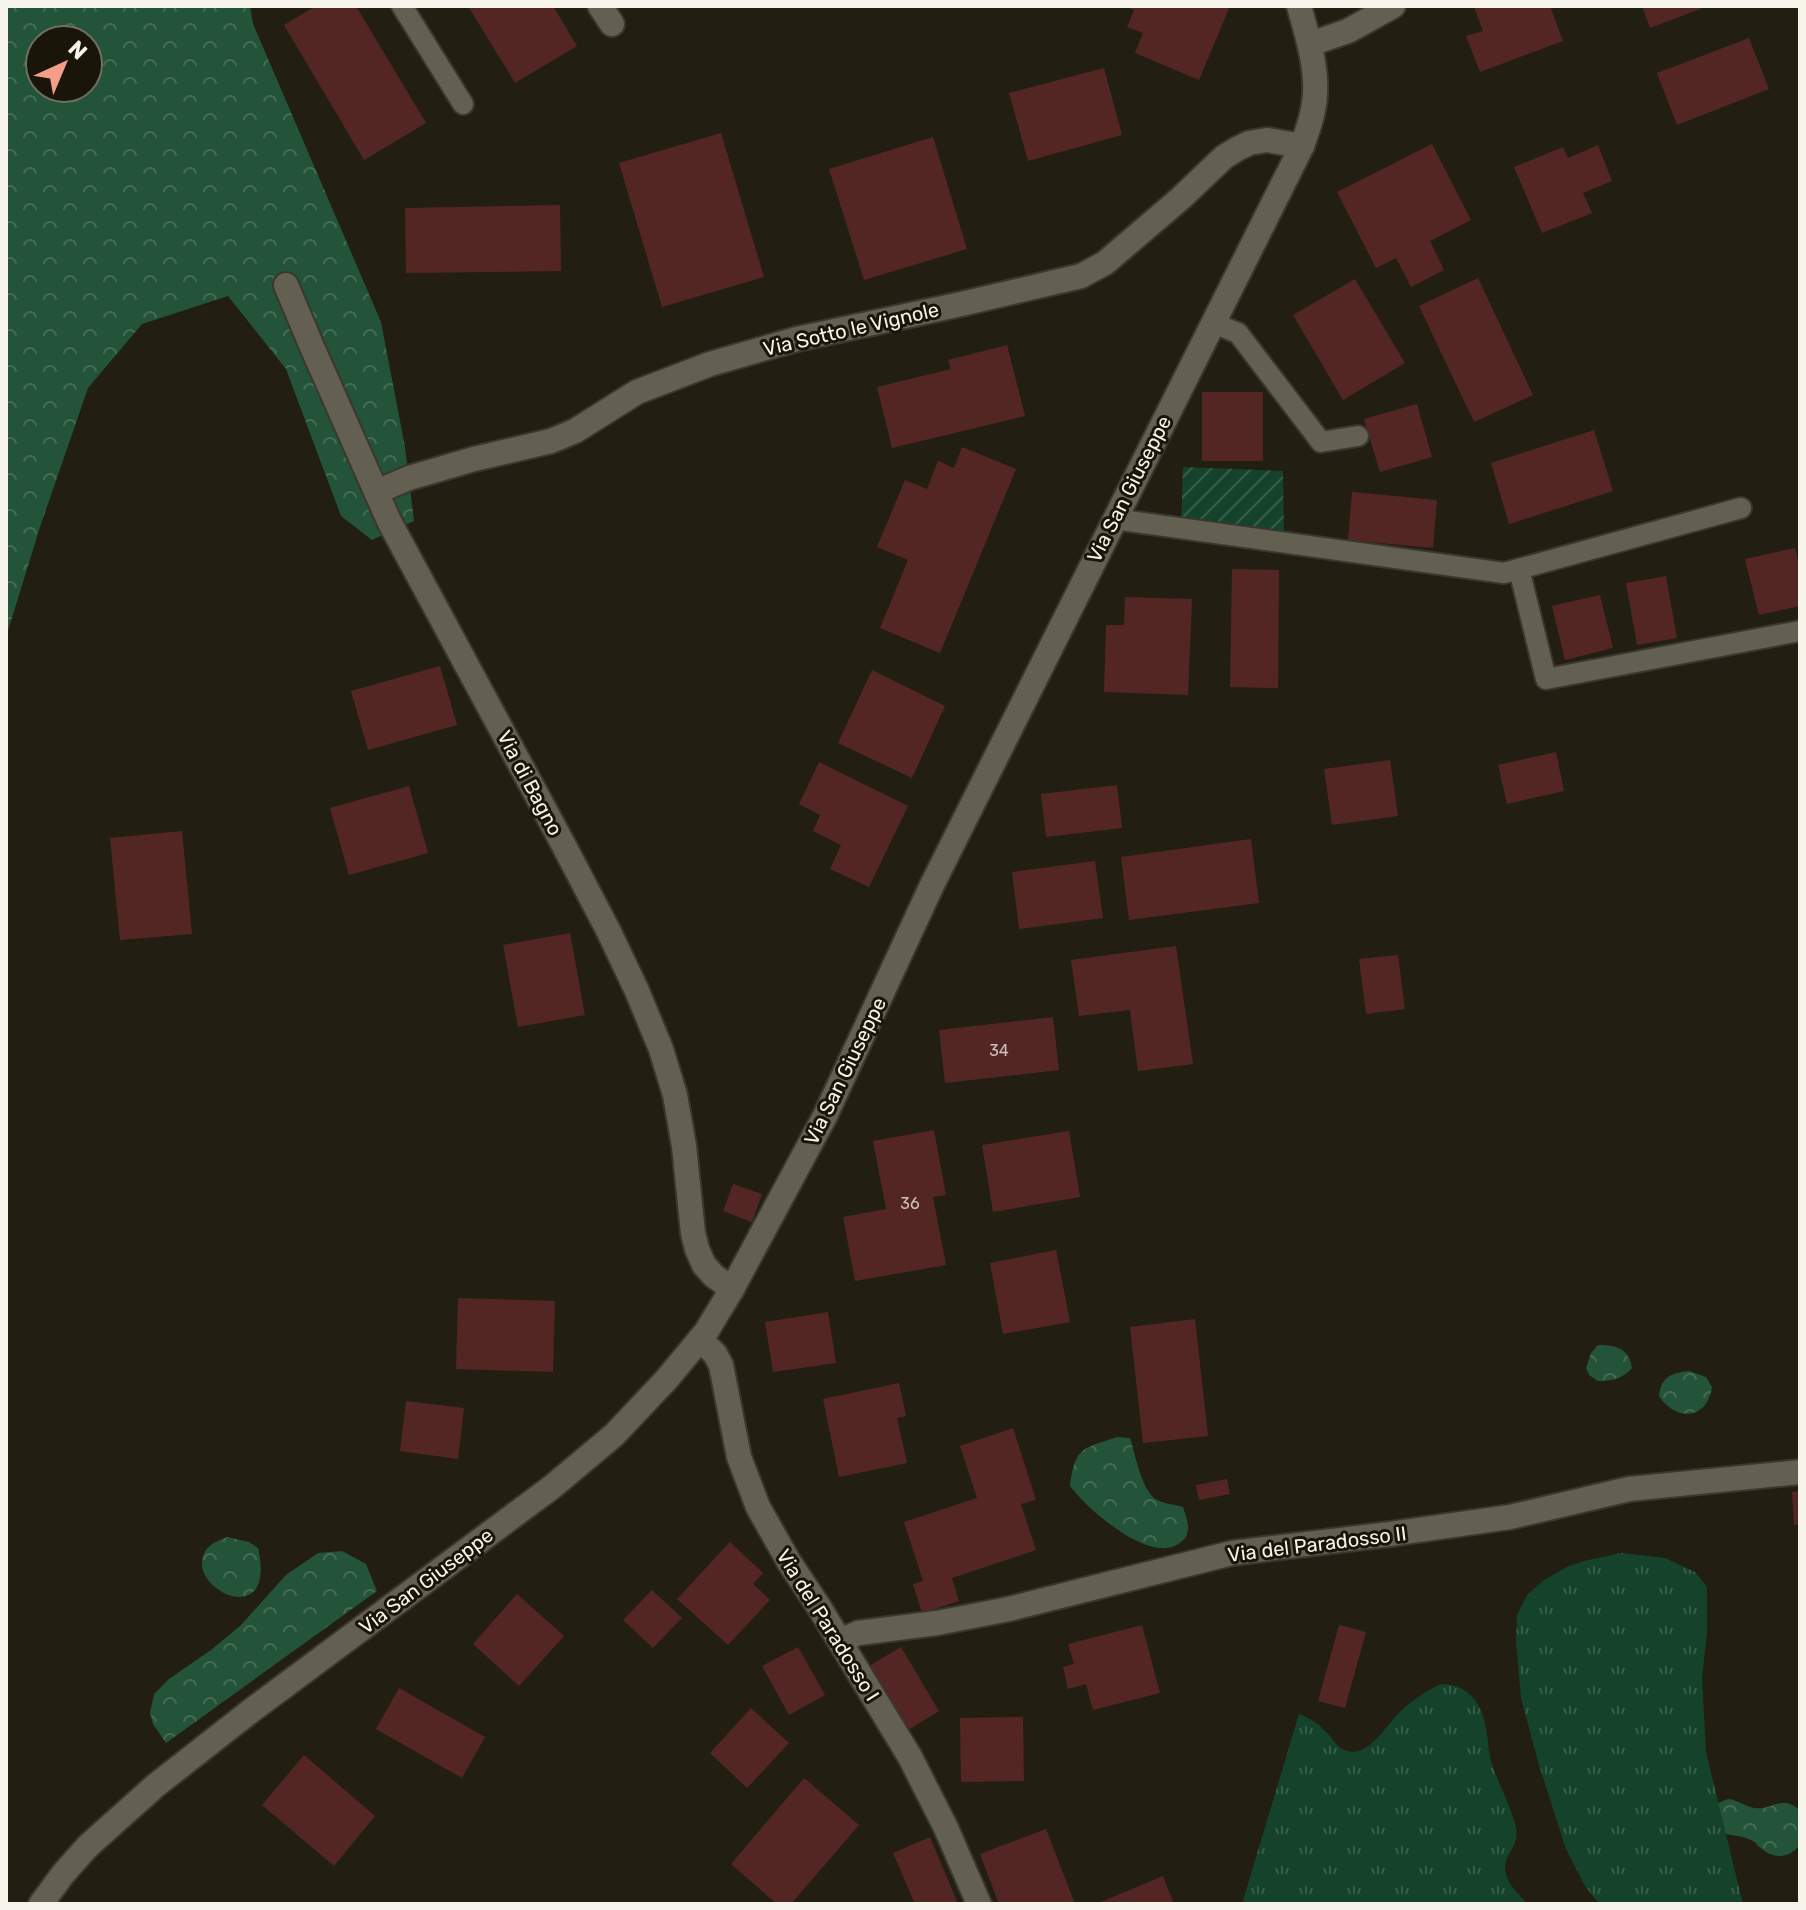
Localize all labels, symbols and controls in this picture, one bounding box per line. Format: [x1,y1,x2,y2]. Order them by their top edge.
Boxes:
north arrow [24,24,104,104]
text: N [62,35,93,65]
street label: Via Sotto le Vignole [761,297,941,361]
street label: Via San Giuseppe [1082,412,1176,566]
street label: Via di Bagno [492,726,568,840]
street label: Via San Giuseppe [799,993,891,1149]
house number: 34 [989,1041,1009,1060]
house number: 36 [900,1194,920,1213]
street label: Via del Paradosso II [1226,1521,1408,1567]
street label: Via San Giuseppe [354,1523,498,1639]
street label: Via del Paradosso I [772,1545,884,1705]

